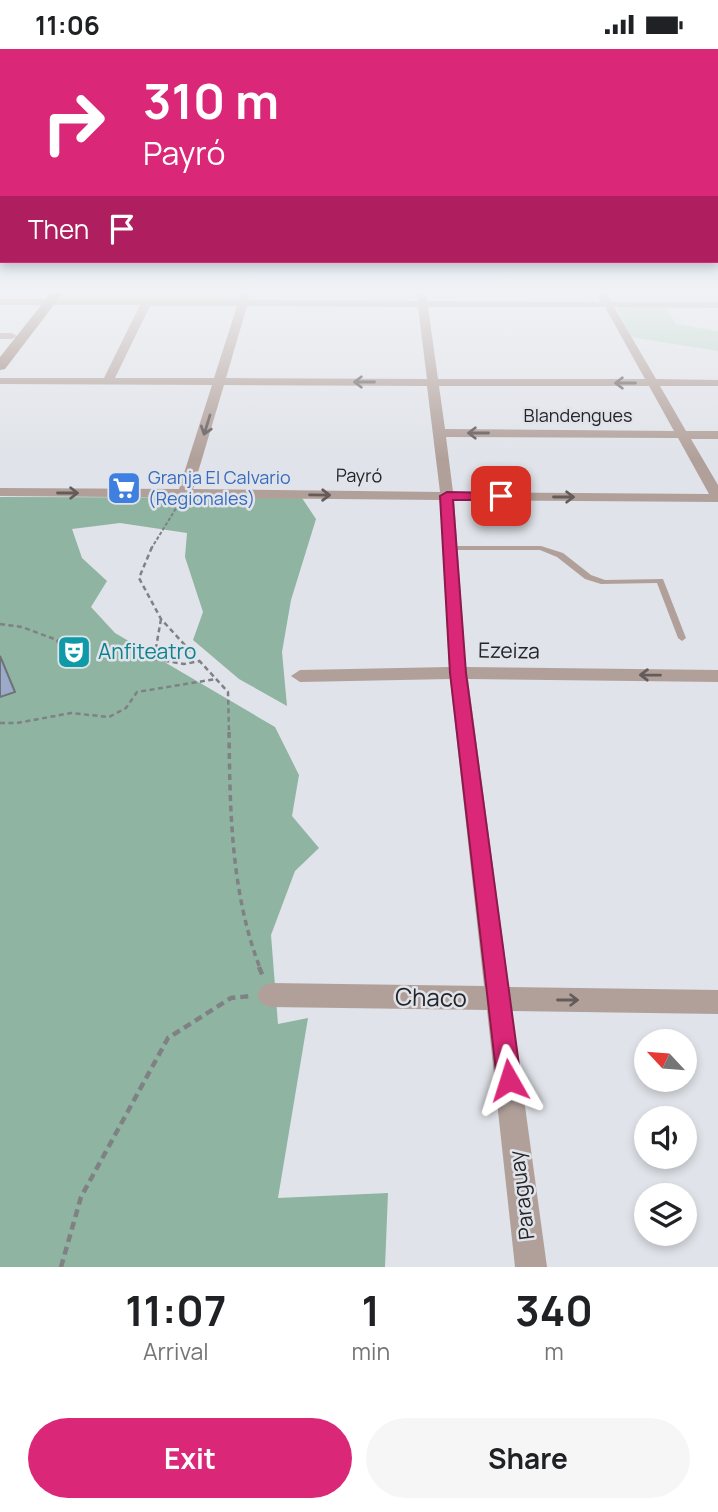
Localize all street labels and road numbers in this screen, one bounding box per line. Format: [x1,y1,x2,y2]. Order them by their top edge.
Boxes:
street label: Blandengues [524,403,632,427]
street label: Payró [336,463,382,487]
street label: Ezeiza [478,635,540,665]
street label: Chaco [395,979,467,1014]
street label: Paraguay [502,1149,540,1241]

